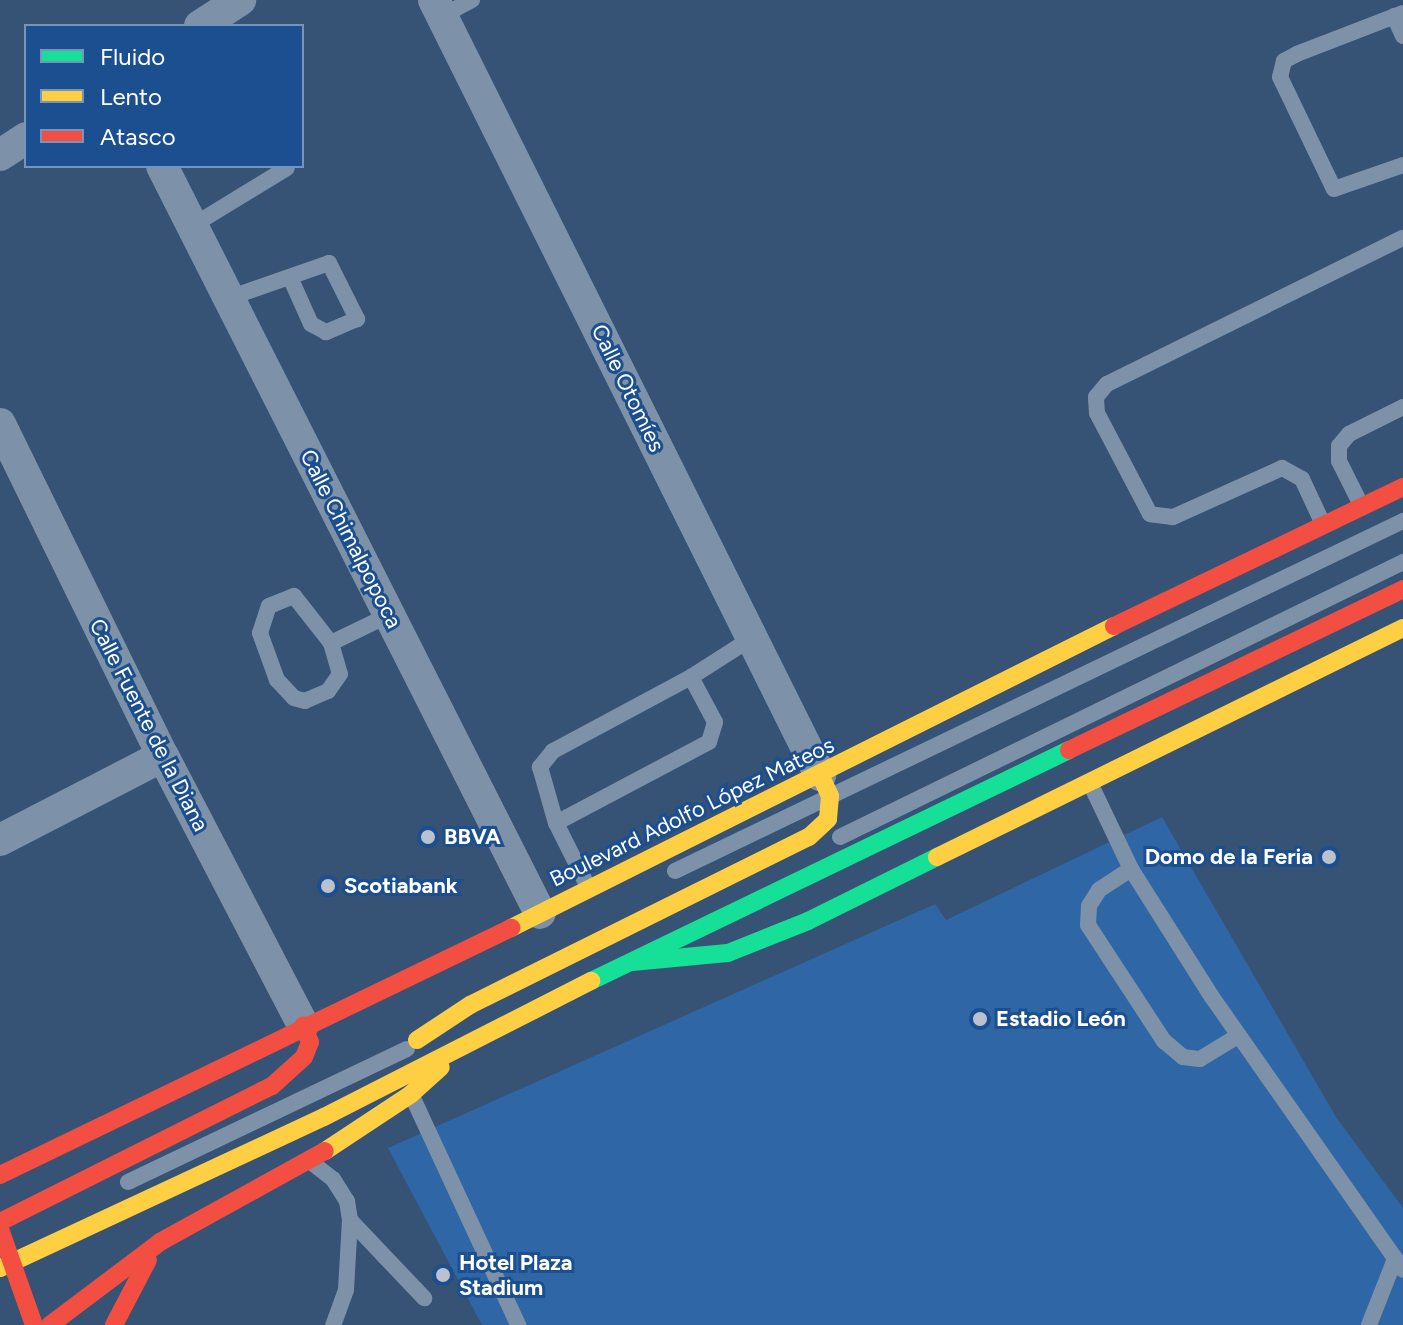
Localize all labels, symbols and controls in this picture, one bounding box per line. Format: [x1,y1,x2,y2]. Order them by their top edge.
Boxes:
legend [24,24,304,168]
text: Fluido [100,42,165,71]
text: Lento [100,82,162,111]
text: Atasco [100,122,176,151]
street label: Calle Otomíes [586,320,670,456]
street label: Calle Chimalpopoca [295,445,407,633]
street label: Calle Fuente de la Diana [84,614,214,836]
street label: Boulevard Adolfo López Mateos [545,731,839,893]
place label: BBVA [444,824,501,850]
marker: BBVA [419,828,437,846]
place label: Domo de la Feria [1145,844,1313,870]
marker: Domo de la Feria [1320,848,1338,866]
place label: Scotiabank [344,873,458,899]
marker: Scotiabank [319,877,337,895]
place label: Estadio León [996,1006,1126,1032]
marker: Estadio León [971,1010,989,1028]
place label: Hotel Plaza Stadium [459,1249,572,1300]
marker: Hotel Plaza Stadium [434,1266,452,1284]

